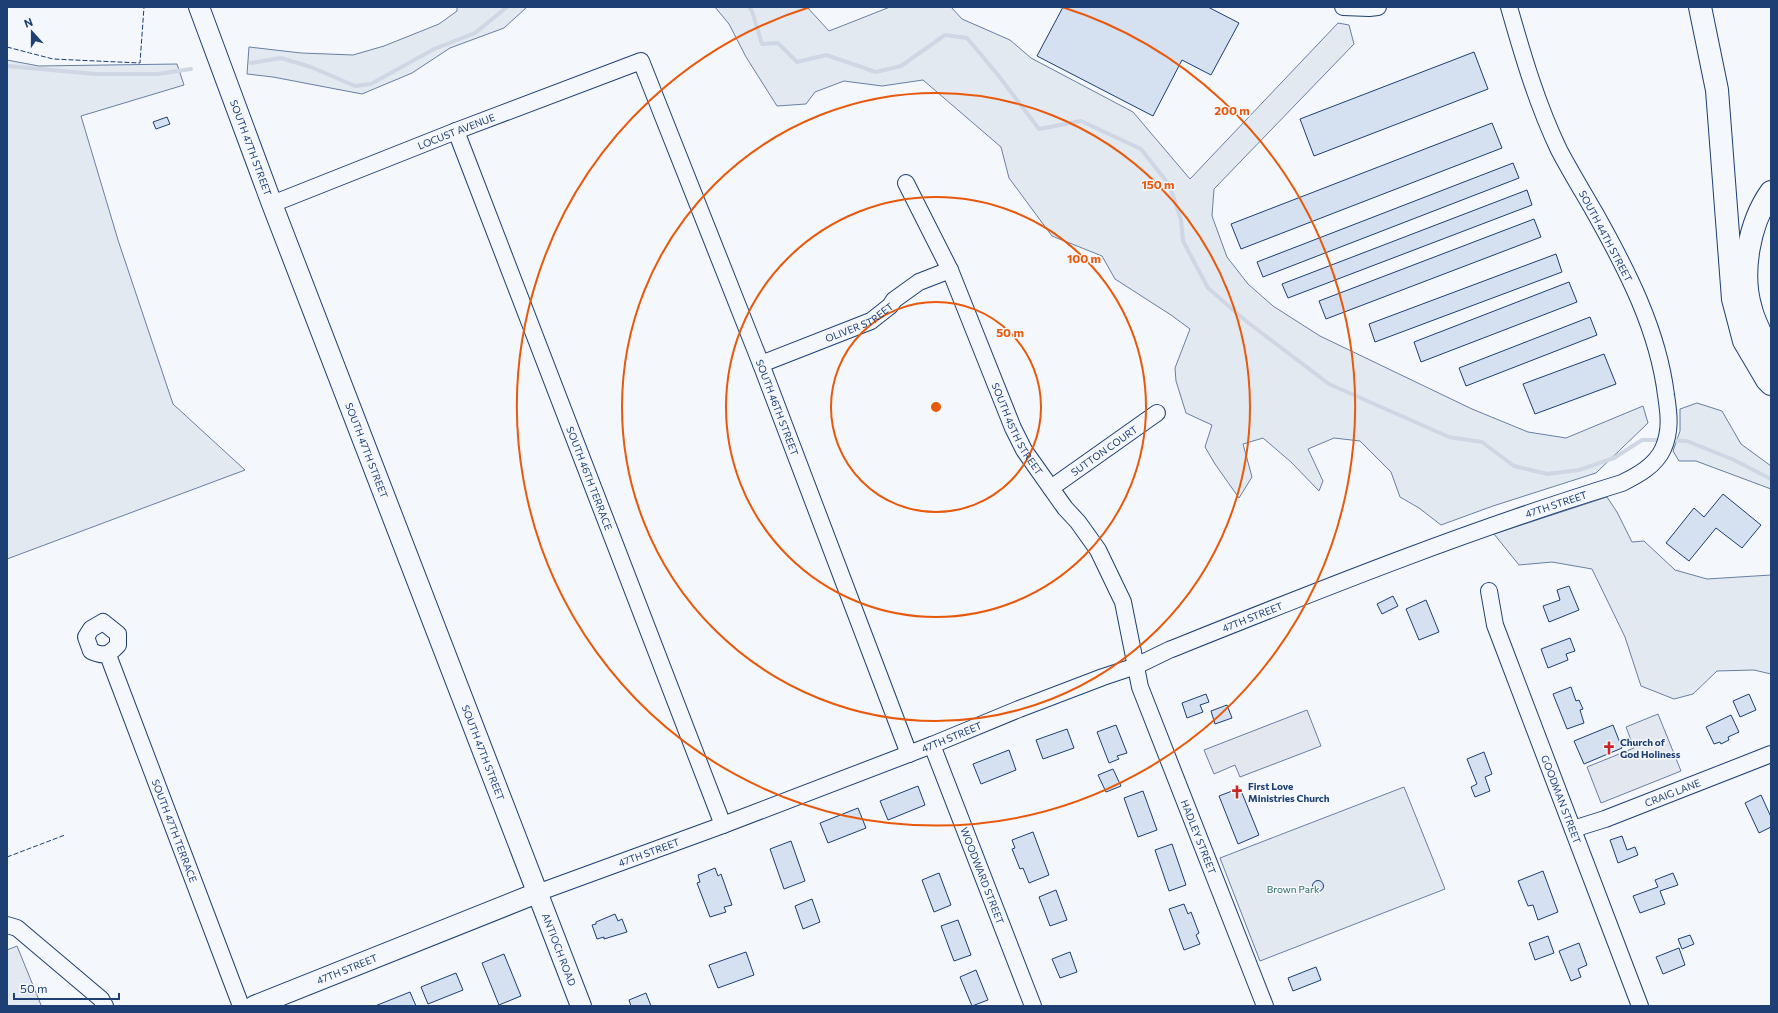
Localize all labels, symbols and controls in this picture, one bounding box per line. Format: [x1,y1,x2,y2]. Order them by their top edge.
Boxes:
north arrow [12,12,52,52]
text: N [22,15,34,30]
street label: SOUTH 47TH STREET [228,98,275,198]
text: 200 m [1214,103,1250,117]
street label: LOCUST AVENUE [416,111,496,152]
text: 150 m [1141,177,1175,191]
street label: SOUTH 44TH STREET [1577,188,1635,284]
text: 100 m [1067,251,1101,265]
street label: OLIVER STREET [823,299,896,344]
text: 50 m [996,325,1024,339]
street label: SOUTH 46TH STREET [754,357,801,458]
street label: SOUTH 45TH STREET [989,381,1046,477]
centre of rings [929,400,943,414]
street label: SOUTH 47TH STREET [343,401,391,500]
street label: SUTTON COURT [1069,423,1140,478]
street label: SOUTH 46TH TERRACE [564,425,615,532]
street label: 47TH STREET [1524,488,1589,520]
street label: 47TH STREET [1220,599,1285,634]
street label: SOUTH 47TH STREET [460,703,507,803]
street label: 47TH STREET [920,719,984,754]
place label: Church of God Holiness [1620,736,1681,760]
church icon: Church of God Holiness [1601,740,1617,756]
street label: GOODMAN STREET [1539,753,1584,846]
street label: CRAIG LANE [1643,776,1702,809]
street label: SOUTH 47TH TERRACE [150,778,200,884]
place label: First Love Ministries Church [1248,780,1330,804]
church icon: First Love Ministries Church [1229,784,1245,800]
street label: HADLEY STREET [1179,798,1219,876]
street label: WOODWARD STREET [958,825,1007,926]
street label: 47TH STREET [617,835,681,869]
park label: Brown Park [1267,883,1320,895]
street label: ANTIOCH ROAD [540,911,579,987]
street label: 47TH STREET [315,951,379,986]
scale bar [14,975,119,1001]
text: 50 m [20,981,48,995]

